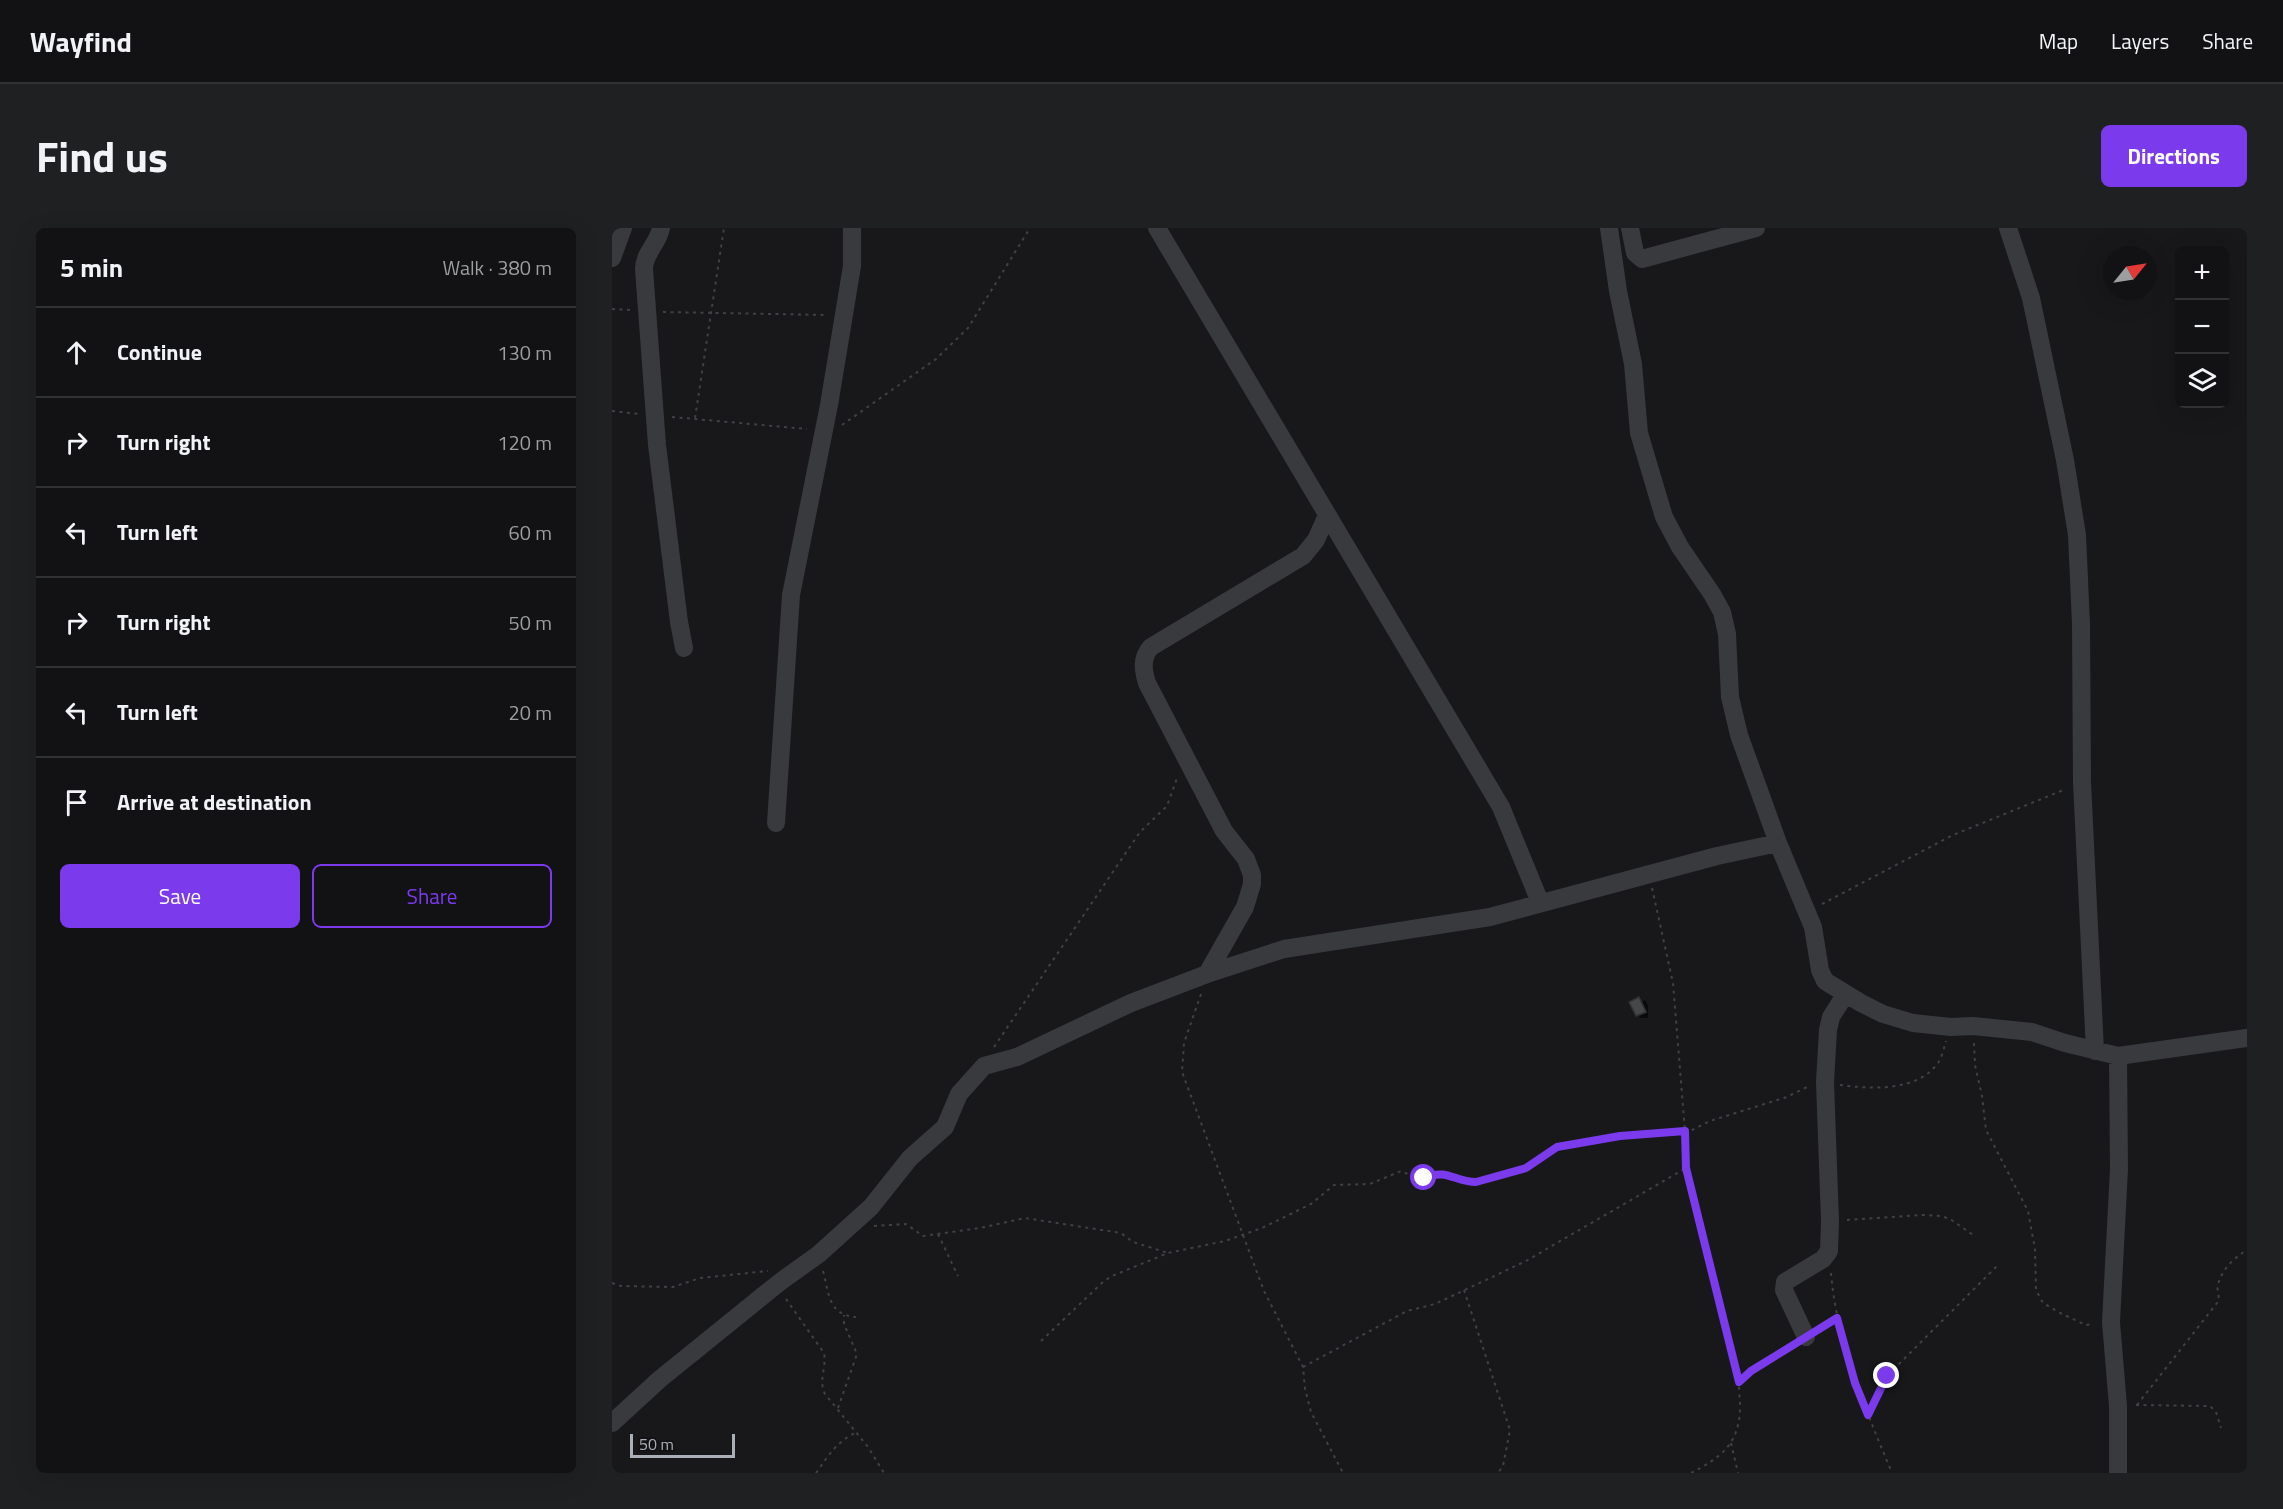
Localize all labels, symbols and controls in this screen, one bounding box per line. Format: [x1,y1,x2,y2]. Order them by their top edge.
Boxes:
text: Wayfind [30,20,132,63]
text: Map [2039,25,2078,57]
text: Layers [2111,25,2169,57]
text: Share [2202,25,2253,57]
text: Find us [36,124,168,188]
button: Directions [2101,125,2247,187]
north arrow [2103,246,2157,300]
map controls [2175,246,2229,408]
button: + [2175,246,2229,300]
text: 5 min [60,248,123,287]
text: Walk · 380 m [443,252,552,283]
button: − [2175,300,2229,354]
text: Continue [117,335,202,369]
icon: ahead [60,336,93,369]
text: 130 m [497,337,552,368]
button: layers [2175,354,2229,408]
text: Turn right [117,425,211,459]
icon: right [60,426,93,459]
text: 120 m [497,427,552,458]
text: Turn left [117,515,198,549]
icon: left [60,516,93,549]
text: 60 m [508,517,552,548]
text: Turn right [117,605,211,639]
icon: right [60,606,93,639]
text: 50 m [508,607,552,638]
text: Turn left [117,695,198,729]
icon: left [60,696,93,729]
text: 20 m [508,697,552,728]
text: Arrive at destination [117,785,312,819]
icon: arrive [60,786,93,819]
button: Save [60,864,300,928]
button: Share [312,864,552,928]
route start [1410,1164,1436,1190]
route end [1873,1362,1899,1388]
scale bar [630,1431,735,1458]
text: 50 m [639,1432,674,1456]

